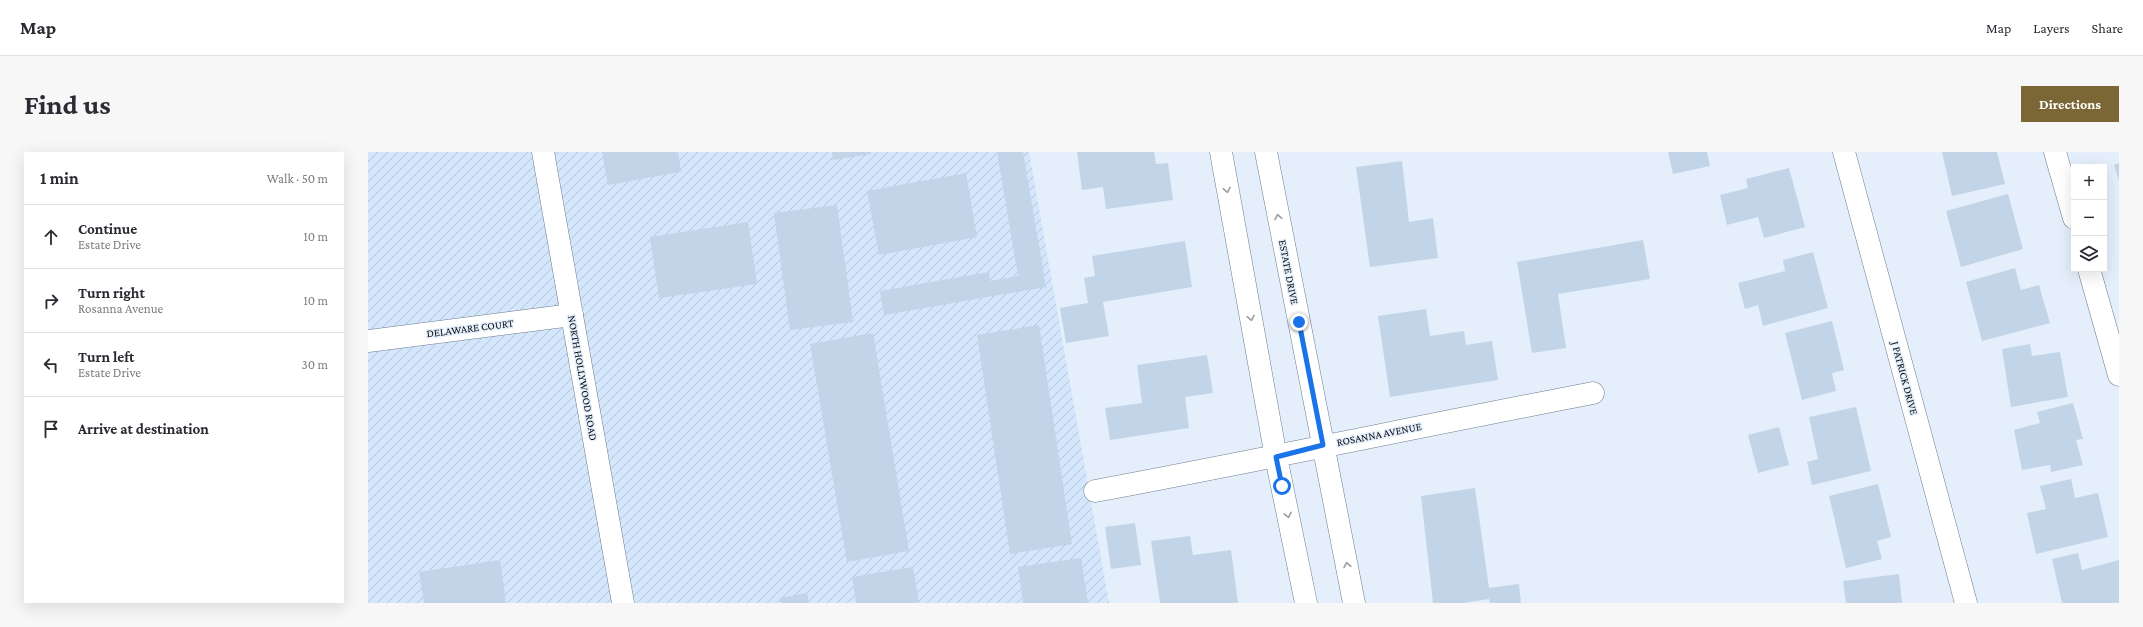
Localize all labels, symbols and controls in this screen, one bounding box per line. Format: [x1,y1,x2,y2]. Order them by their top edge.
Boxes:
text: Map [20,17,56,38]
text: Map [1986,20,2011,36]
text: Layers [2033,20,2070,36]
text: Share [2092,20,2123,36]
button: Directions [2021,86,2119,122]
text: Find us [24,89,111,120]
map controls [2071,164,2107,272]
button: + [2071,164,2107,200]
text: 1 min [40,169,79,188]
text: Walk · 50 m [267,171,328,186]
one-way arrow [1223,187,1231,193]
button: − [2071,200,2107,236]
one-way arrow [1275,214,1283,221]
text: Continue [78,221,137,237]
icon: ahead [40,226,62,248]
text: 10 m [303,229,328,244]
button: layers [2071,236,2107,272]
text: Estate Drive [78,237,141,252]
street label: ESTATE DRIVE [1277,239,1301,305]
text: Turn right [78,285,145,301]
icon: right [40,290,62,312]
text: 10 m [303,293,328,308]
text: Rosanna Avenue [78,301,163,316]
route end [1290,313,1308,331]
street label: NORTH HOLLYWOOD ROAD [566,314,600,442]
one-way arrow [1246,315,1254,321]
street label: DELAWARE COURT [426,317,514,339]
street label: J PATRICK DRIVE [1888,339,1921,416]
text: Turn left [78,349,134,365]
icon: left [40,354,62,376]
text: 30 m [302,357,328,372]
text: Estate Drive [78,365,141,380]
icon: arrive [40,418,62,440]
street label: ROSANNA AVENUE [1336,420,1422,448]
text: Arrive at destination [78,421,209,437]
route start [1273,477,1291,495]
one-way arrow [1283,512,1291,518]
one-way arrow [1343,562,1352,568]

